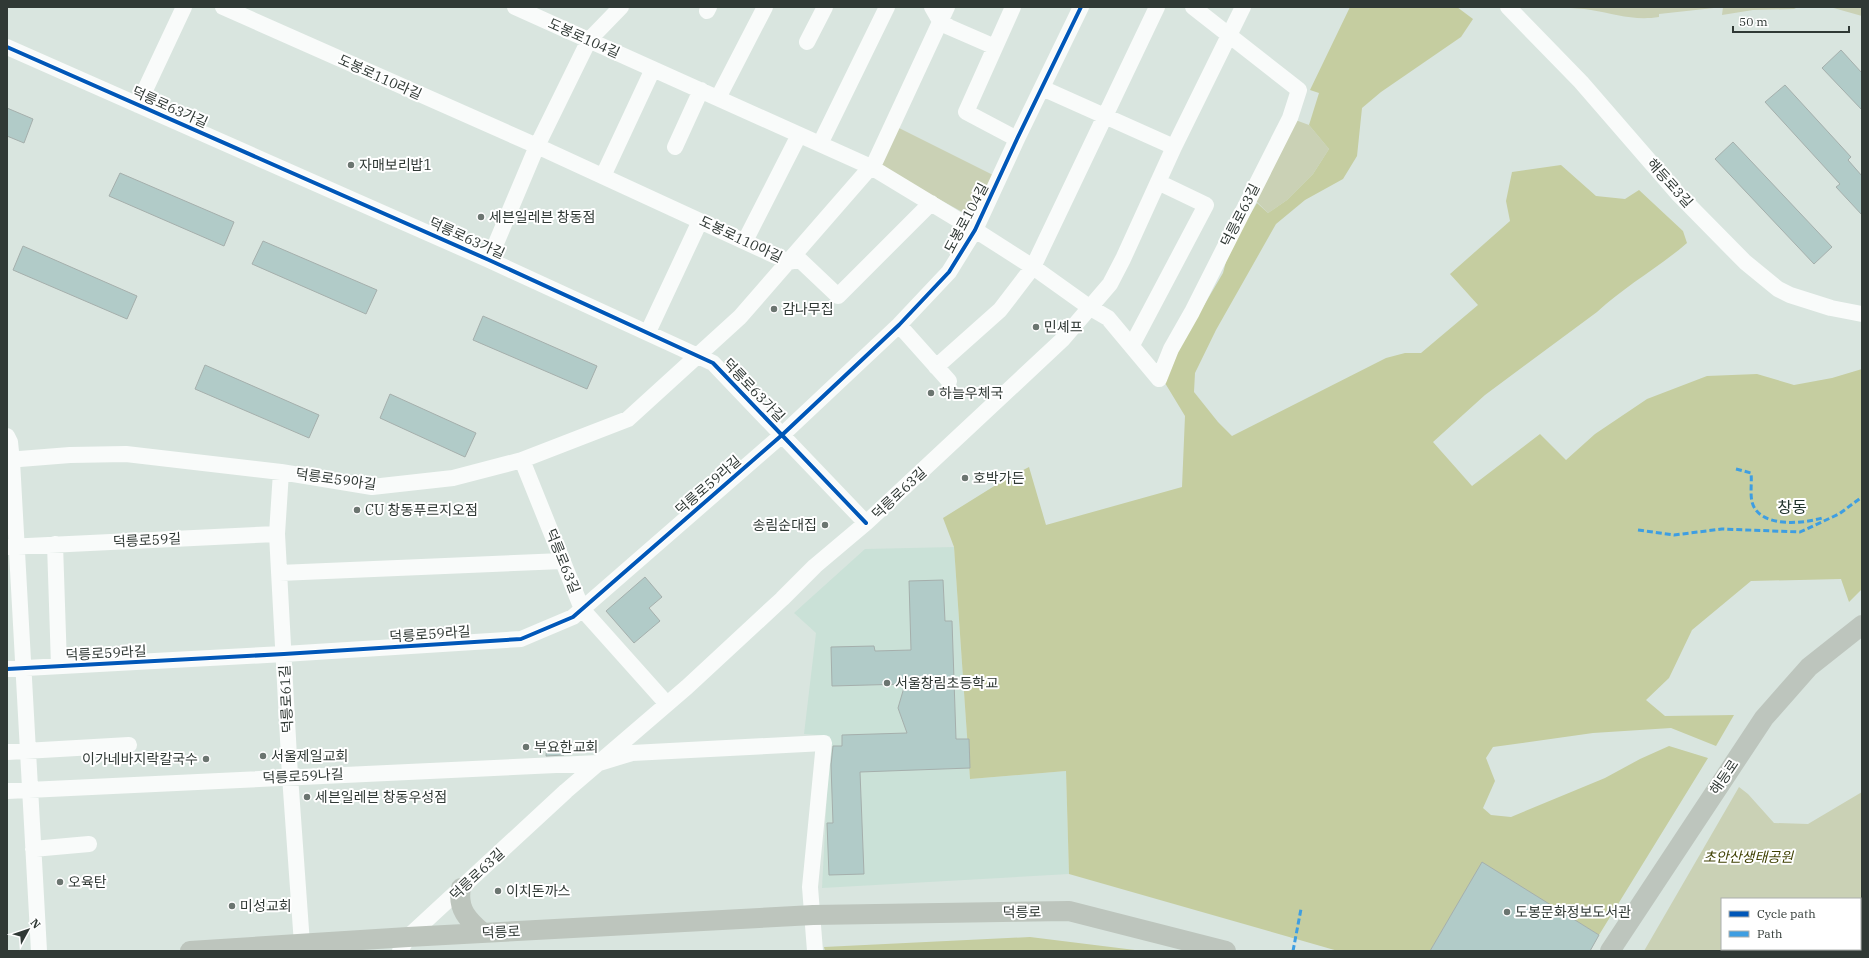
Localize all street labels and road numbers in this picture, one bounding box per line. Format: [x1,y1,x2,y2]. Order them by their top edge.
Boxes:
street label: 도봉로104길 [545,14,623,62]
street label: 도봉로110라길 [335,51,425,103]
street label: 덕릉로63가길 [129,82,211,132]
street label: 해등로3길 [1643,155,1697,211]
street label: 도봉로104길 [940,180,992,256]
street label: 덕릉로63길 [1216,180,1264,250]
street label: 도봉로110아길 [697,212,785,266]
street label: 덕릉로63가길 [426,213,508,263]
street label: 덕릉로63가길 [719,355,789,425]
street label: 덕릉로59라길 [671,452,745,518]
street label: 덕릉로63길 [868,463,930,523]
street label: 덕릉로59아길 [295,464,377,494]
street label: 덕릉로63길 [542,526,584,596]
street label: 덕릉로59길 [112,529,182,551]
street label: 덕릉로59라길 [389,622,471,646]
street label: 덕릉로59라길 [65,642,147,664]
street label: 덕릉로61길 [275,664,297,734]
street label: 해등로 [1706,756,1742,798]
street label: 덕릉로59나길 [262,765,344,787]
street label: 덕릉로63길 [446,844,508,904]
street label: 덕릉로 [1003,903,1042,921]
street label: 덕릉로 [481,922,521,942]

